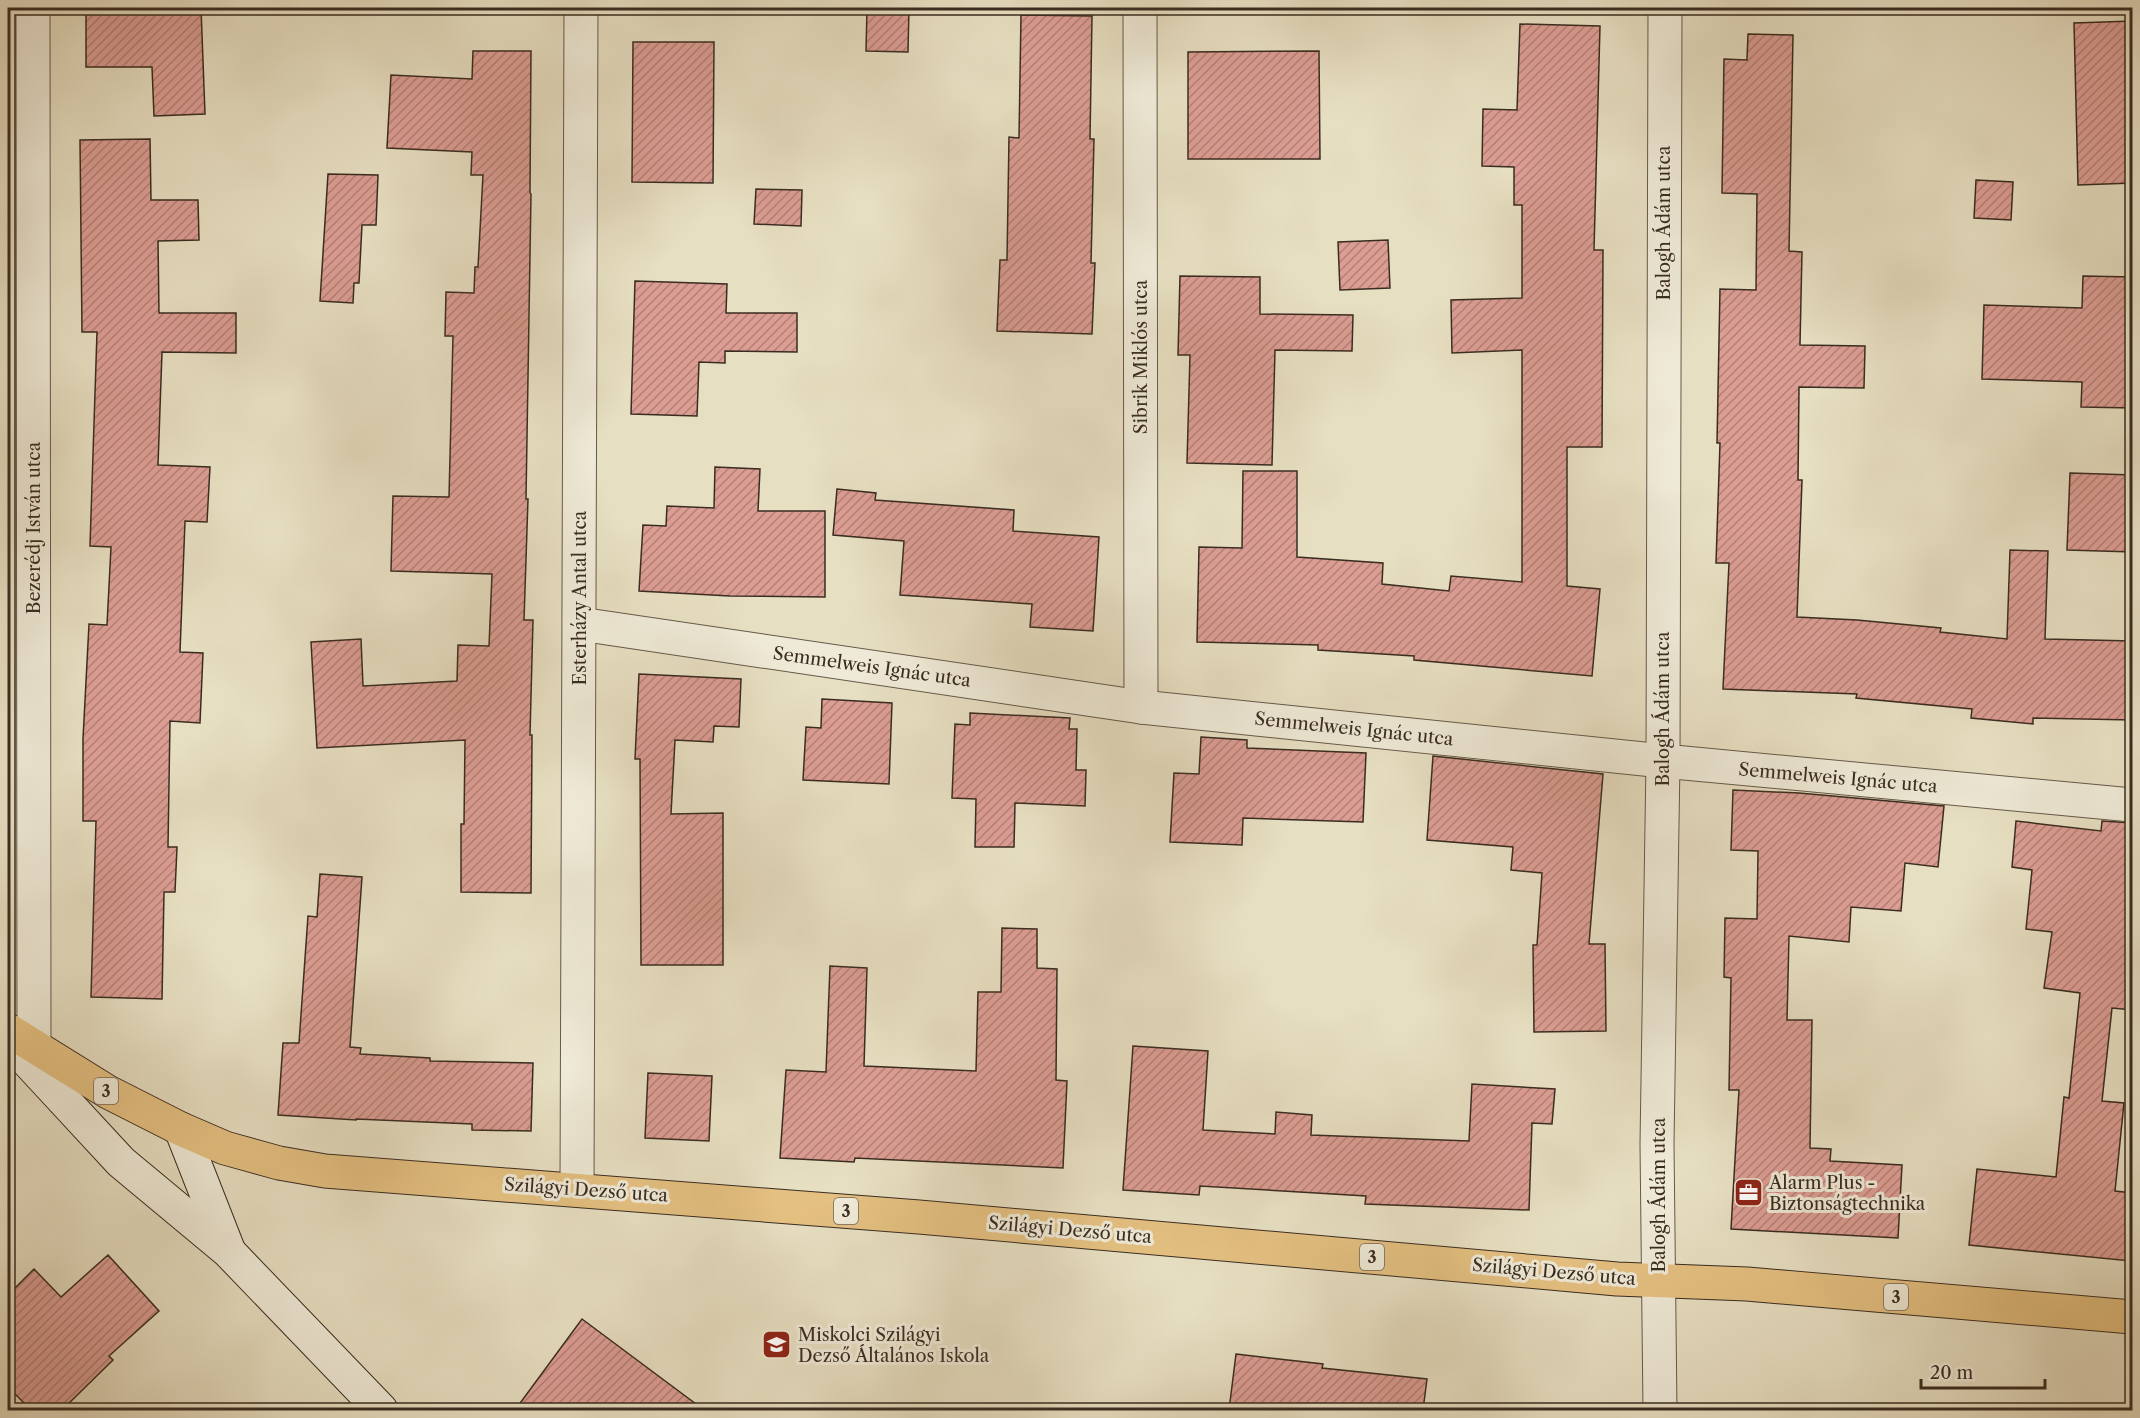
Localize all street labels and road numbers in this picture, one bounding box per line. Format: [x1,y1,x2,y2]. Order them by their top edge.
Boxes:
street label: Balogh Ádám utca [1652,145,1675,300]
street label: Sibrik Miklós utca [1130,279,1152,434]
street label: Bezerédj István utca [23,441,45,614]
street label: Esterházy Antal utca [569,510,591,685]
street label: Balogh Ádám utca [1651,631,1674,786]
street label: Semmelweis Ignác utca [772,642,973,692]
street label: Semmelweis Ignác utca [1254,708,1455,750]
street label: Semmelweis Ignác utca [1738,758,1939,798]
road number: 3 [94,1078,118,1104]
street label: Balogh Ádám utca [1647,1117,1670,1272]
street label: Szilágyi Dezső utca [503,1173,669,1207]
road number: 3 [834,1198,858,1224]
street label: Szilágyi Dezső utca [987,1212,1153,1248]
road number: 3 [1360,1244,1384,1270]
street label: Szilágyi Dezső utca [1471,1254,1637,1290]
road number: 3 [1884,1284,1908,1310]

